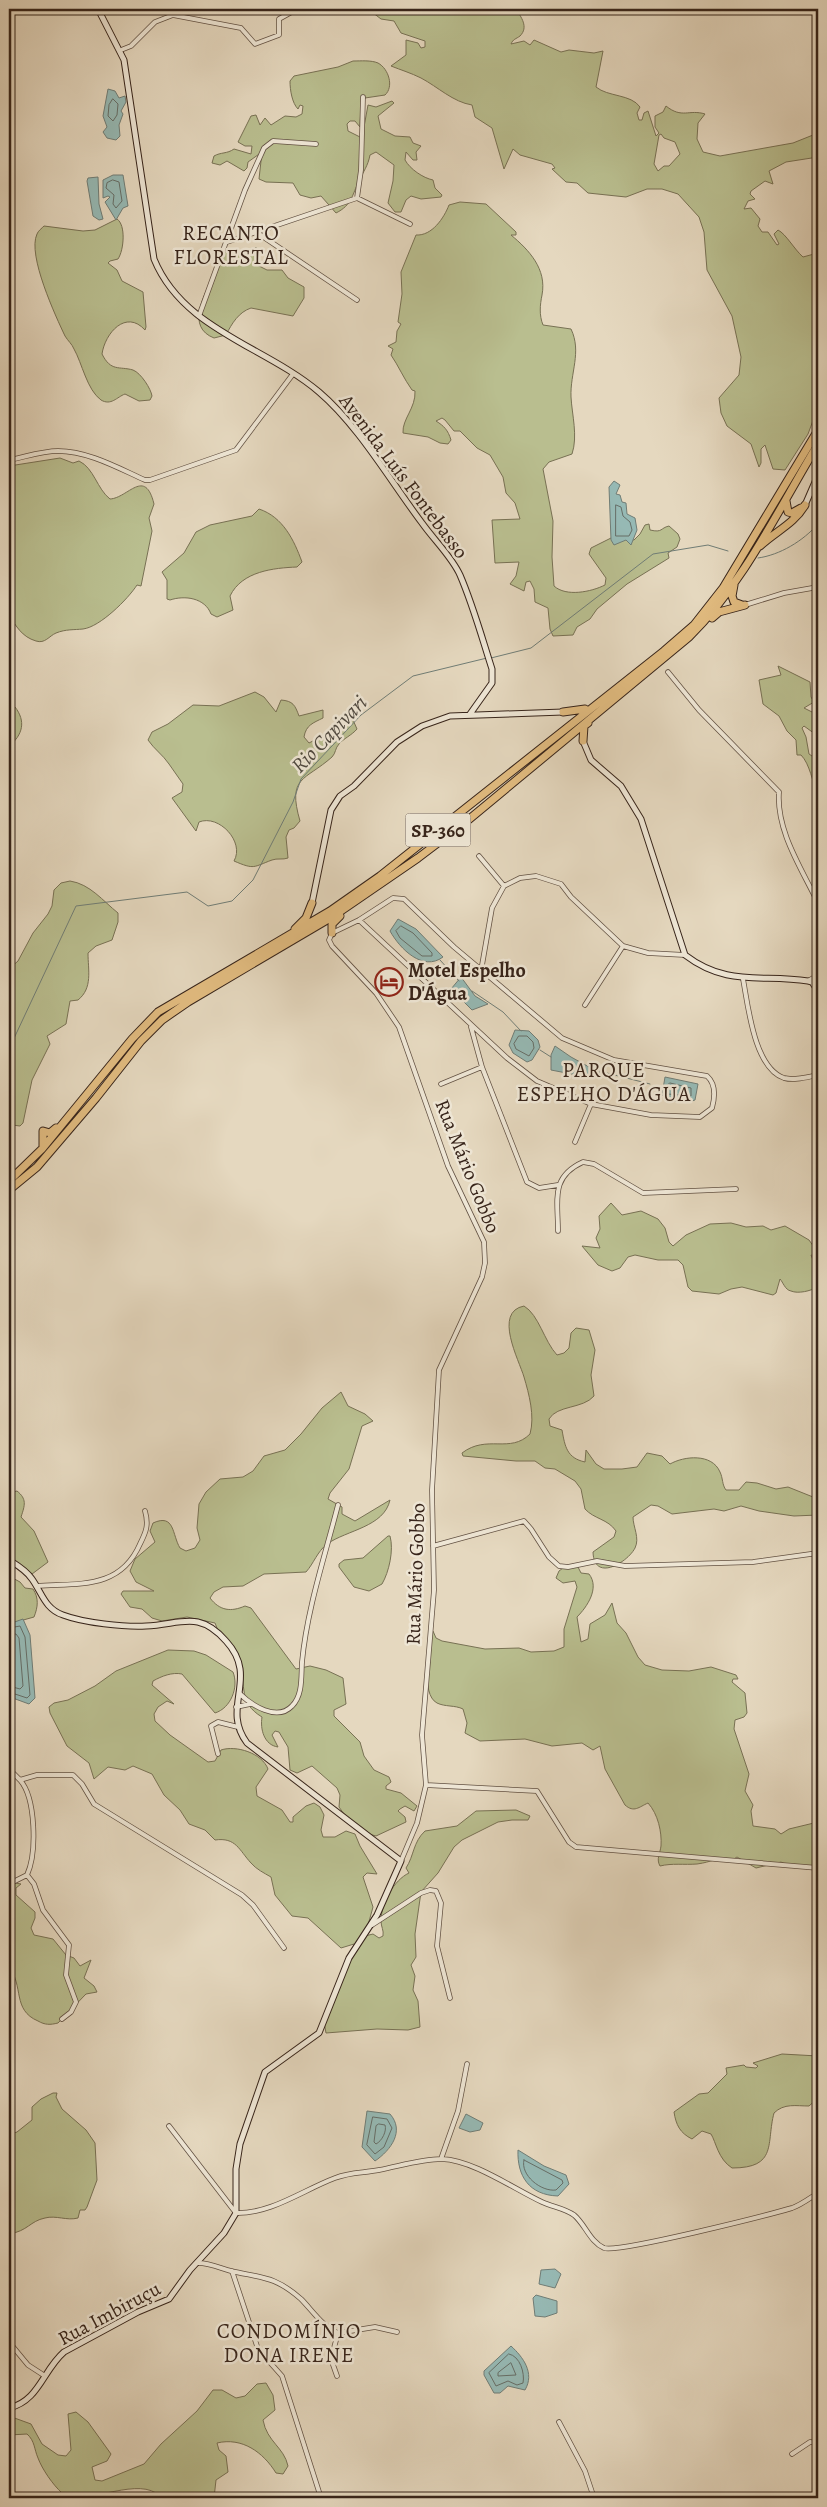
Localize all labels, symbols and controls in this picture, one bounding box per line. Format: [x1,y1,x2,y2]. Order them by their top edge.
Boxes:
district label: RECANTO FLORESTAL [173,219,289,271]
street label: Avenida Luís Fontebasso [332,388,474,564]
water label: Rio Capivari [285,689,373,779]
road number: SP-360 [406,814,470,846]
place label: Motel Espelho D'Água [408,957,526,1007]
hotel icon: Motel Espelho D'Água [374,967,404,997]
district label: PARQUE ESPELHO D'ÁGUA [517,1056,691,1108]
street label: Rua Mário Gobbo [428,1095,507,1237]
street label: Rua Mário Gobbo [400,1502,431,1646]
street label: Rua Imbiruçu [53,2275,166,2352]
district label: CONDOMÍNIO DONA IRENE [217,2317,361,2369]

